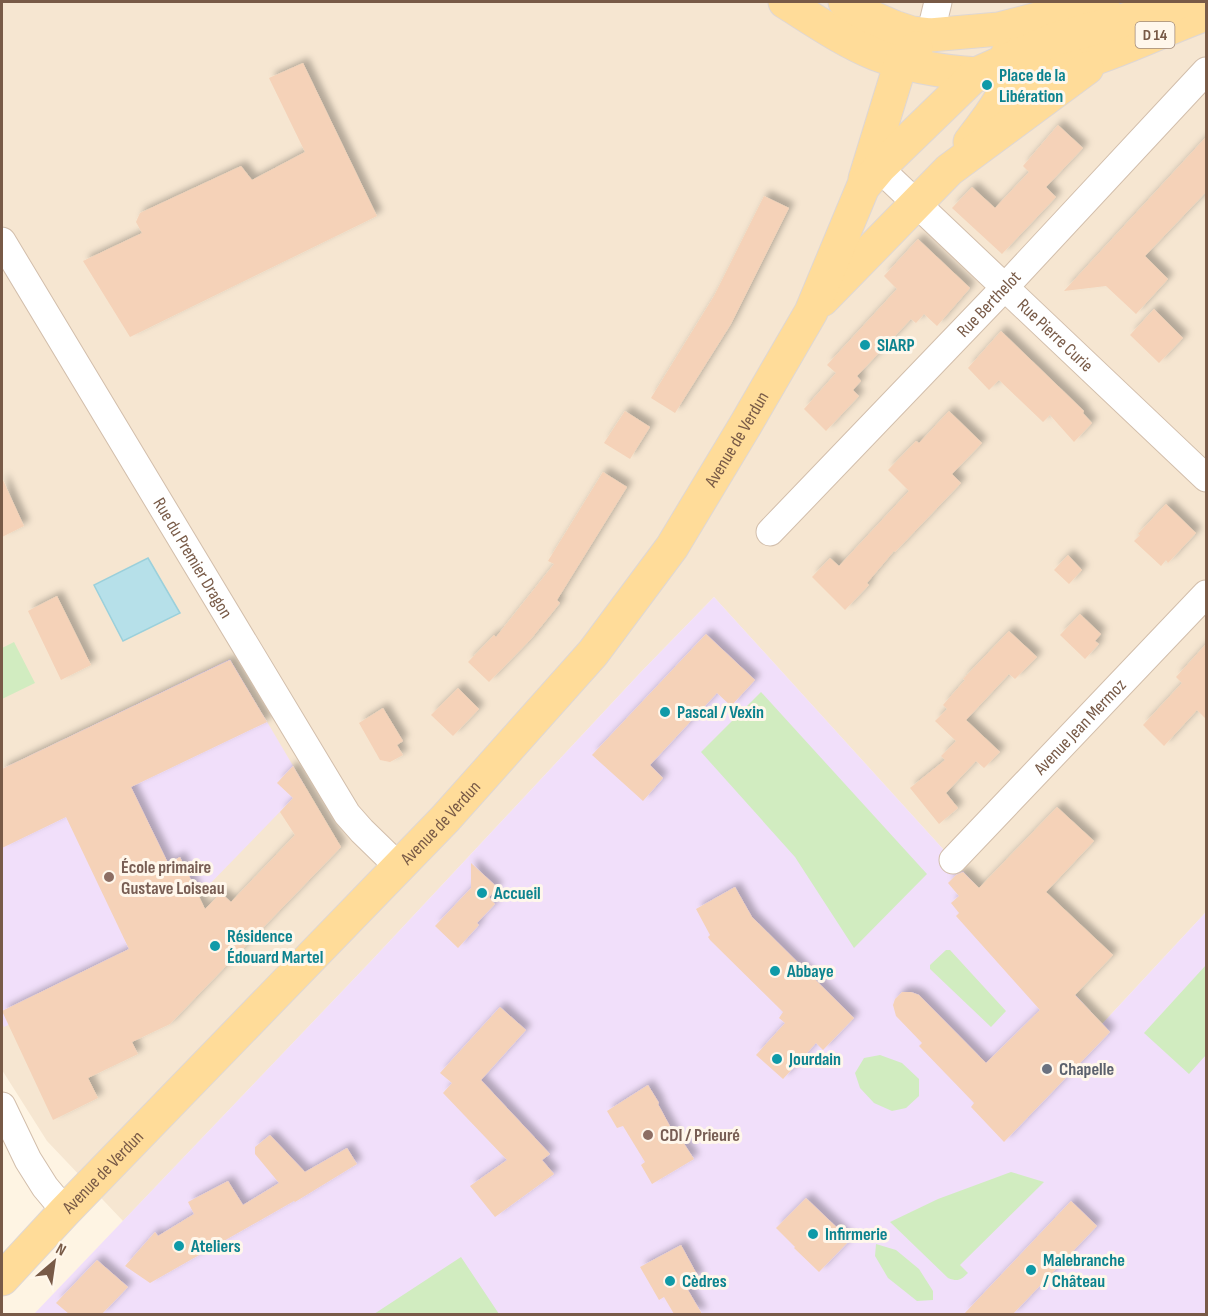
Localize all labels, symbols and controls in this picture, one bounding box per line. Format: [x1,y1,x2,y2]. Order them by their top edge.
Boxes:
road number: D 14 [1136,22,1174,48]
place label: Place de la Libération [999,65,1066,107]
marker: Place de la Libération [980,78,994,92]
street label: Rue Berthelot [952,266,1025,341]
street label: Rue Pierre Curie [1013,294,1098,376]
place label: SIARP [877,335,915,356]
marker: SIARP [858,338,872,352]
street label: Avenue de Verdun [700,388,773,491]
street label: Rue du Premier Dragon [149,494,237,622]
street label: Avenue Jean Mermoz [1029,674,1130,780]
place label: Pascal / Vexin [677,702,764,723]
marker: Pascal / Vexin [658,705,672,719]
street label: Avenue de Verdun [396,776,485,870]
place label: École primaire Gustave Loiseau [121,857,225,899]
marker: École primaire Gustave Loiseau [102,870,116,884]
place label: Accueil [493,883,541,904]
marker: Accueil [475,886,489,900]
place label: Résidence Édouard Martel [227,926,323,968]
marker: Résidence Édouard Martel [208,939,222,953]
place label: Abbaye [786,961,834,982]
marker: Abbaye [768,964,782,978]
place label: Jourdain [788,1049,841,1070]
marker: Jourdain [770,1052,784,1066]
place label: Chapelle [1059,1059,1114,1080]
marker: Chapelle [1040,1062,1054,1076]
place label: CDI / Prieuré [660,1125,740,1146]
street label: Avenue de Verdun [57,1126,148,1218]
marker: CDI / Prieuré [641,1128,655,1142]
place label: Infirmerie [825,1224,888,1245]
marker: Infirmerie [806,1227,820,1241]
north arrow [24,1232,84,1292]
place label: Ateliers [190,1236,241,1257]
marker: Ateliers [172,1239,186,1253]
text: N [52,1240,69,1261]
place label: Malebranche / Château [1043,1250,1125,1292]
marker: Malebranche / Château [1024,1263,1038,1277]
place label: Cèdres [682,1271,727,1292]
marker: Cèdres [663,1274,677,1288]

